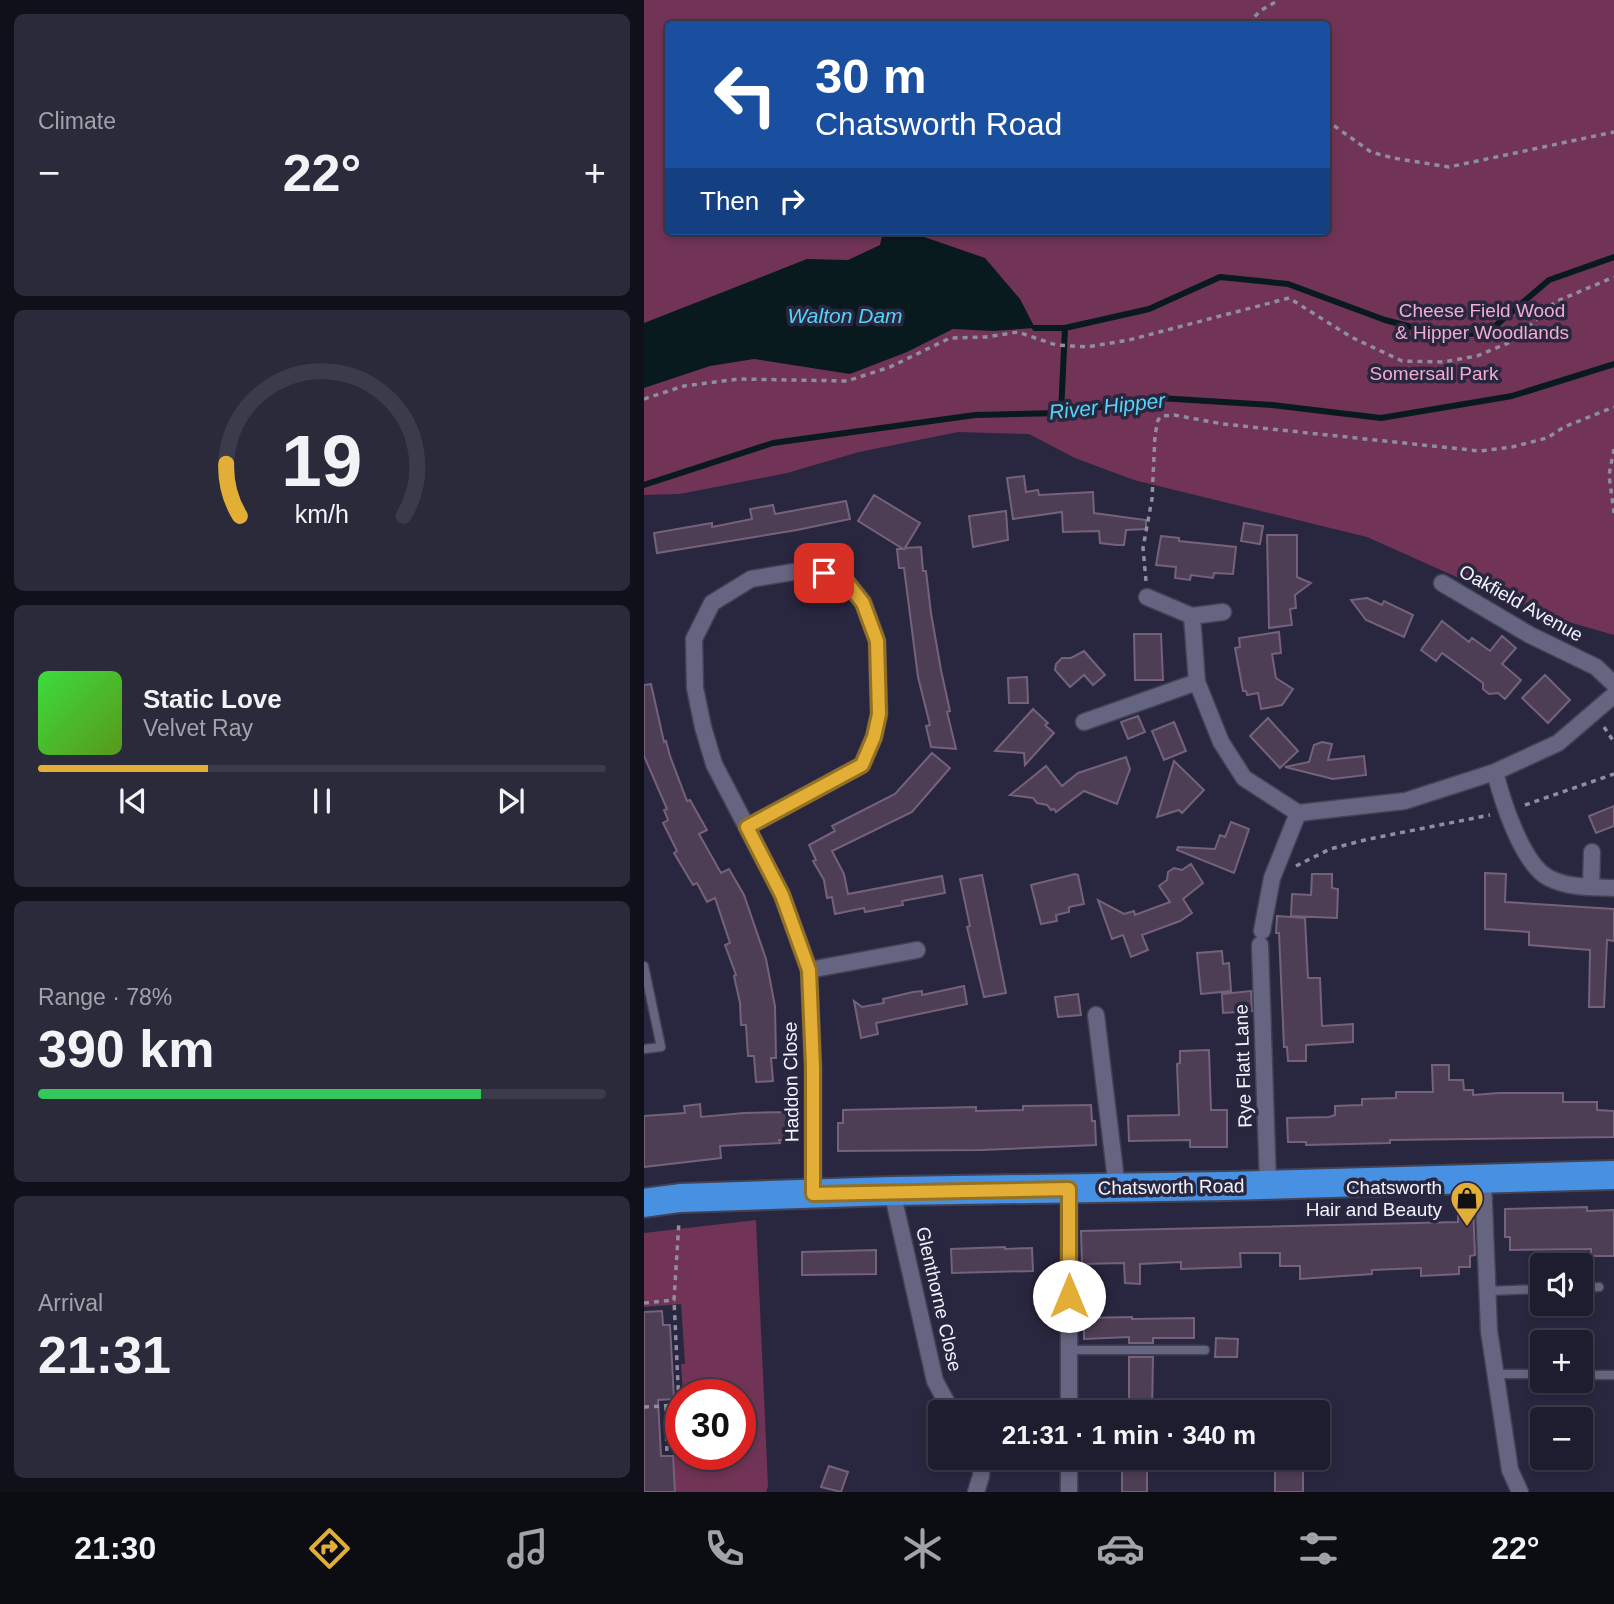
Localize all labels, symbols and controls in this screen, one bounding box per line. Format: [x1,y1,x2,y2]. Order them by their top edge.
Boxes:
icon: left [700,49,791,140]
text: 30 m [815,49,927,103]
text: Chatsworth Road [815,106,1062,142]
text: Climate [38,108,116,134]
text: 22° [283,144,361,202]
text: − [38,152,60,194]
text: + [584,152,606,194]
icon: right [773,182,811,220]
text: Then [700,186,759,216]
park label: Cheese Field Wood & Hipper Woodlands [1395,300,1569,343]
water label: Walton Dam [787,304,903,327]
park label: Somersall Park [1370,363,1499,384]
water label: River Hipper [1048,388,1167,424]
text: 19 [282,421,362,502]
text: km/h [295,500,349,528]
pin [794,543,854,603]
icon: arrive [805,554,843,592]
street label: Oakfield Avenue [1456,560,1586,646]
text: Static Love [143,684,282,714]
text: Velvet Ray [143,715,253,741]
icon: previous [114,782,152,820]
icon: pause [303,782,341,820]
icon: next [492,782,530,820]
text: Range · 78% [38,984,172,1010]
street label: Rye Flatt Lane [1230,1004,1256,1128]
text: 390 km [38,1020,214,1078]
street label: Haddon Close [779,1022,803,1142]
street label: Chatsworth Road [1097,1175,1245,1199]
place label: Chatsworth Hair and Beauty [1306,1177,1442,1220]
shop icon: Chatsworth Hair and Beauty [1448,1179,1486,1228]
street label: Glenthorne Close [912,1225,966,1373]
map controls [1530,1253,1593,1470]
button: sound [1530,1253,1593,1316]
position arrow [1032,1259,1106,1333]
text: Arrival [38,1290,103,1316]
text: 21:31 [38,1326,171,1384]
button: + [1530,1330,1593,1393]
speed limit sign: 30 [665,1379,756,1470]
button: − [1530,1407,1593,1470]
text: 21:31 · 1 min · 340 m [1002,1420,1256,1450]
icon: directions [305,1524,354,1573]
icon: music [503,1524,552,1573]
icon: phone [700,1524,749,1573]
icon: climate [898,1524,947,1573]
icon: car [1096,1524,1145,1573]
icon: filters [1294,1524,1343,1573]
text: 21:30 [74,1530,156,1566]
text: 22° [1491,1530,1540,1566]

